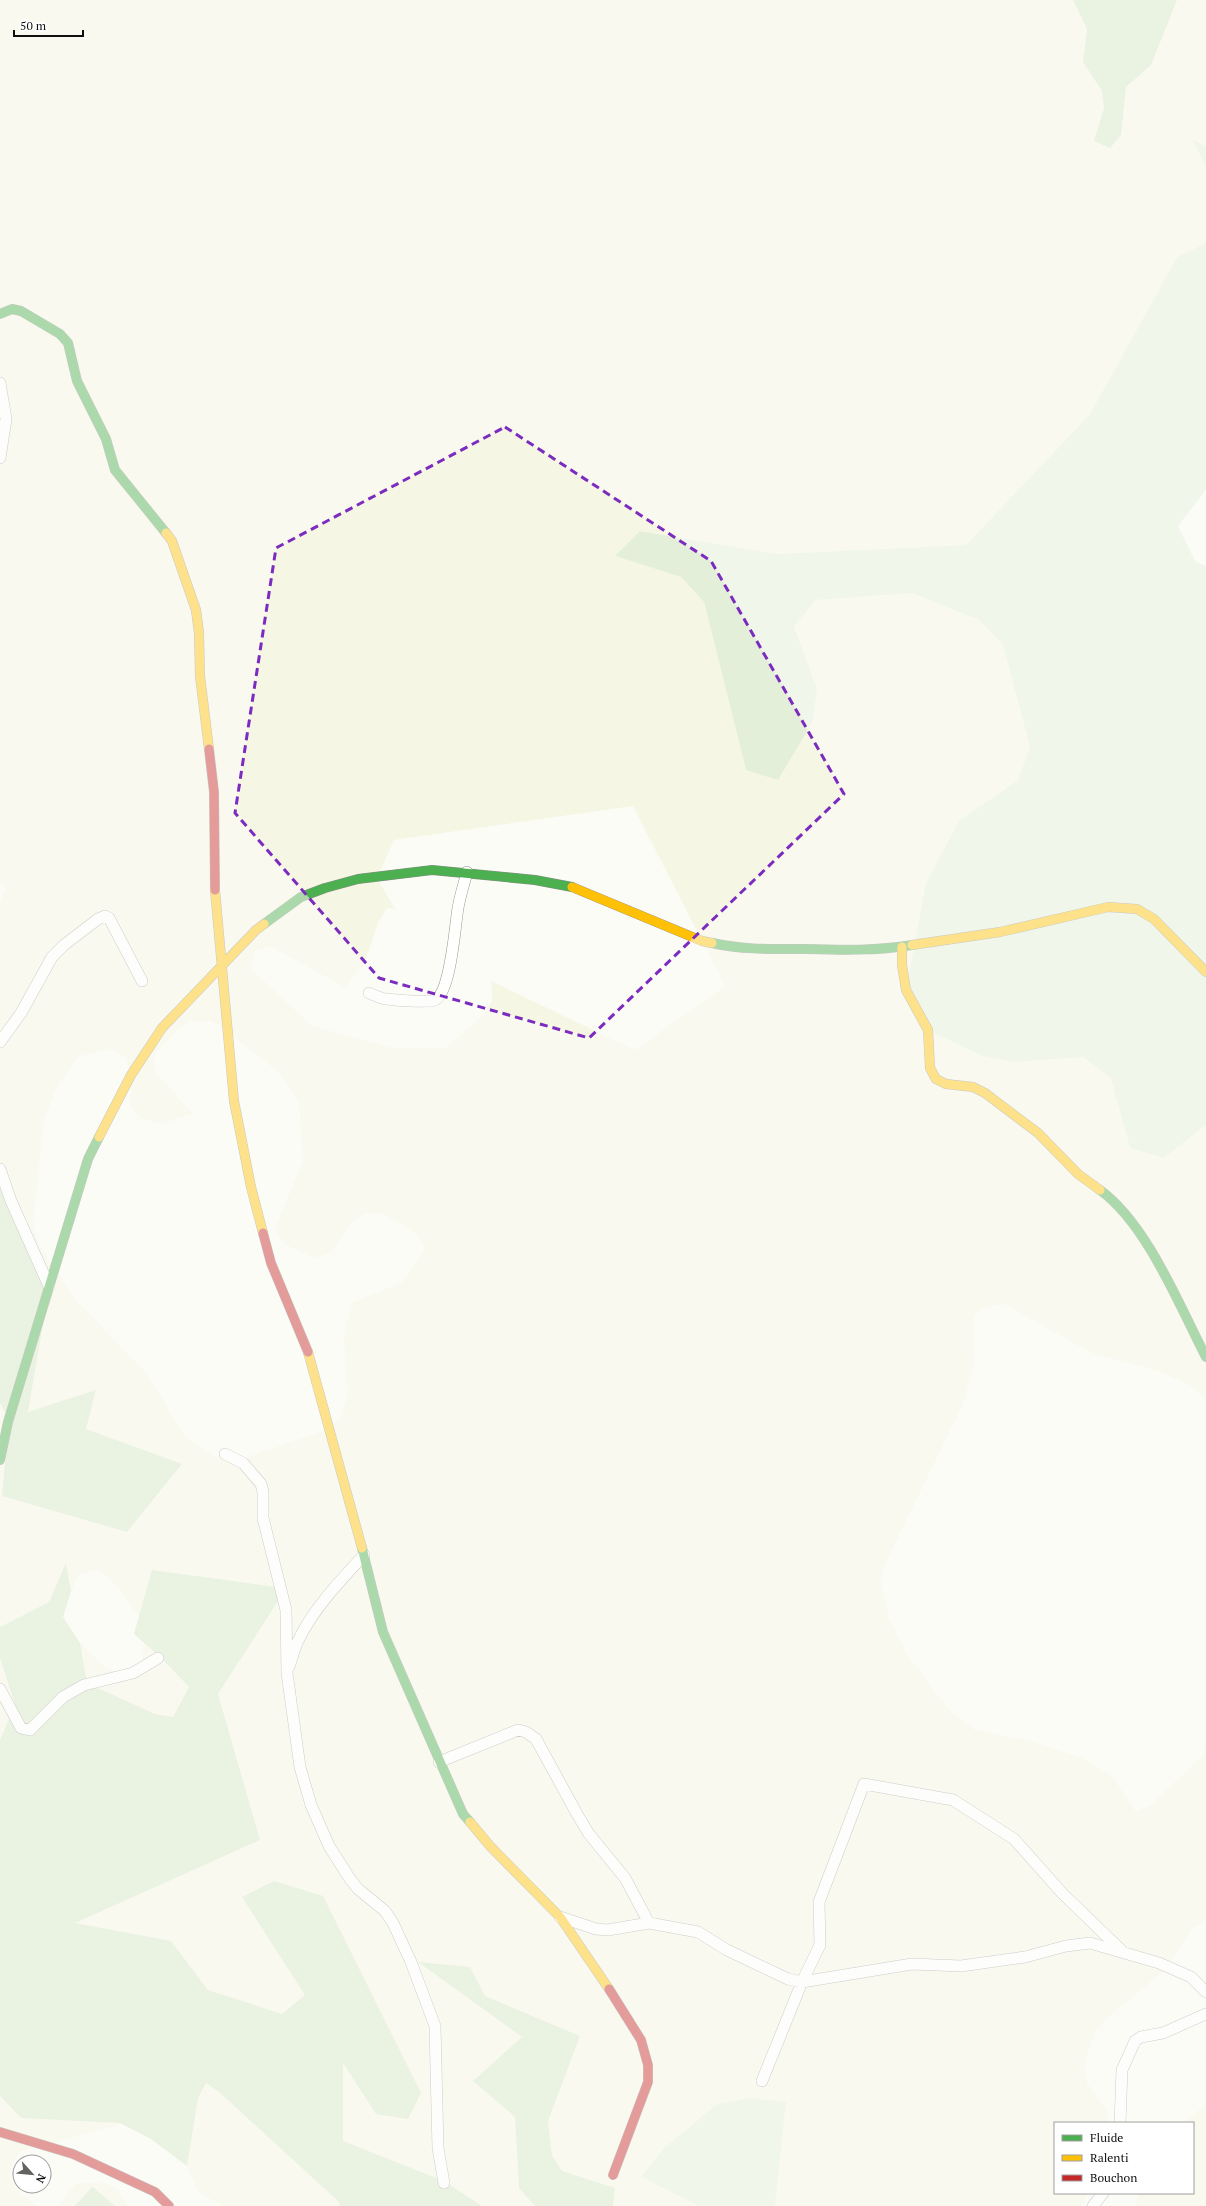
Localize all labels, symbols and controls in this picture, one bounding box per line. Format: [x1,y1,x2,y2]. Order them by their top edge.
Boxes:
scale bar [14,12,83,38]
text: 50 m [20,18,47,33]
legend [1054,2122,1194,2194]
text: Fluide [1090,2130,1123,2145]
text: Ralenti [1090,2150,1129,2165]
north arrow [12,2154,52,2194]
text: Bouchon [1090,2170,1137,2185]
text: N [32,2172,49,2186]

